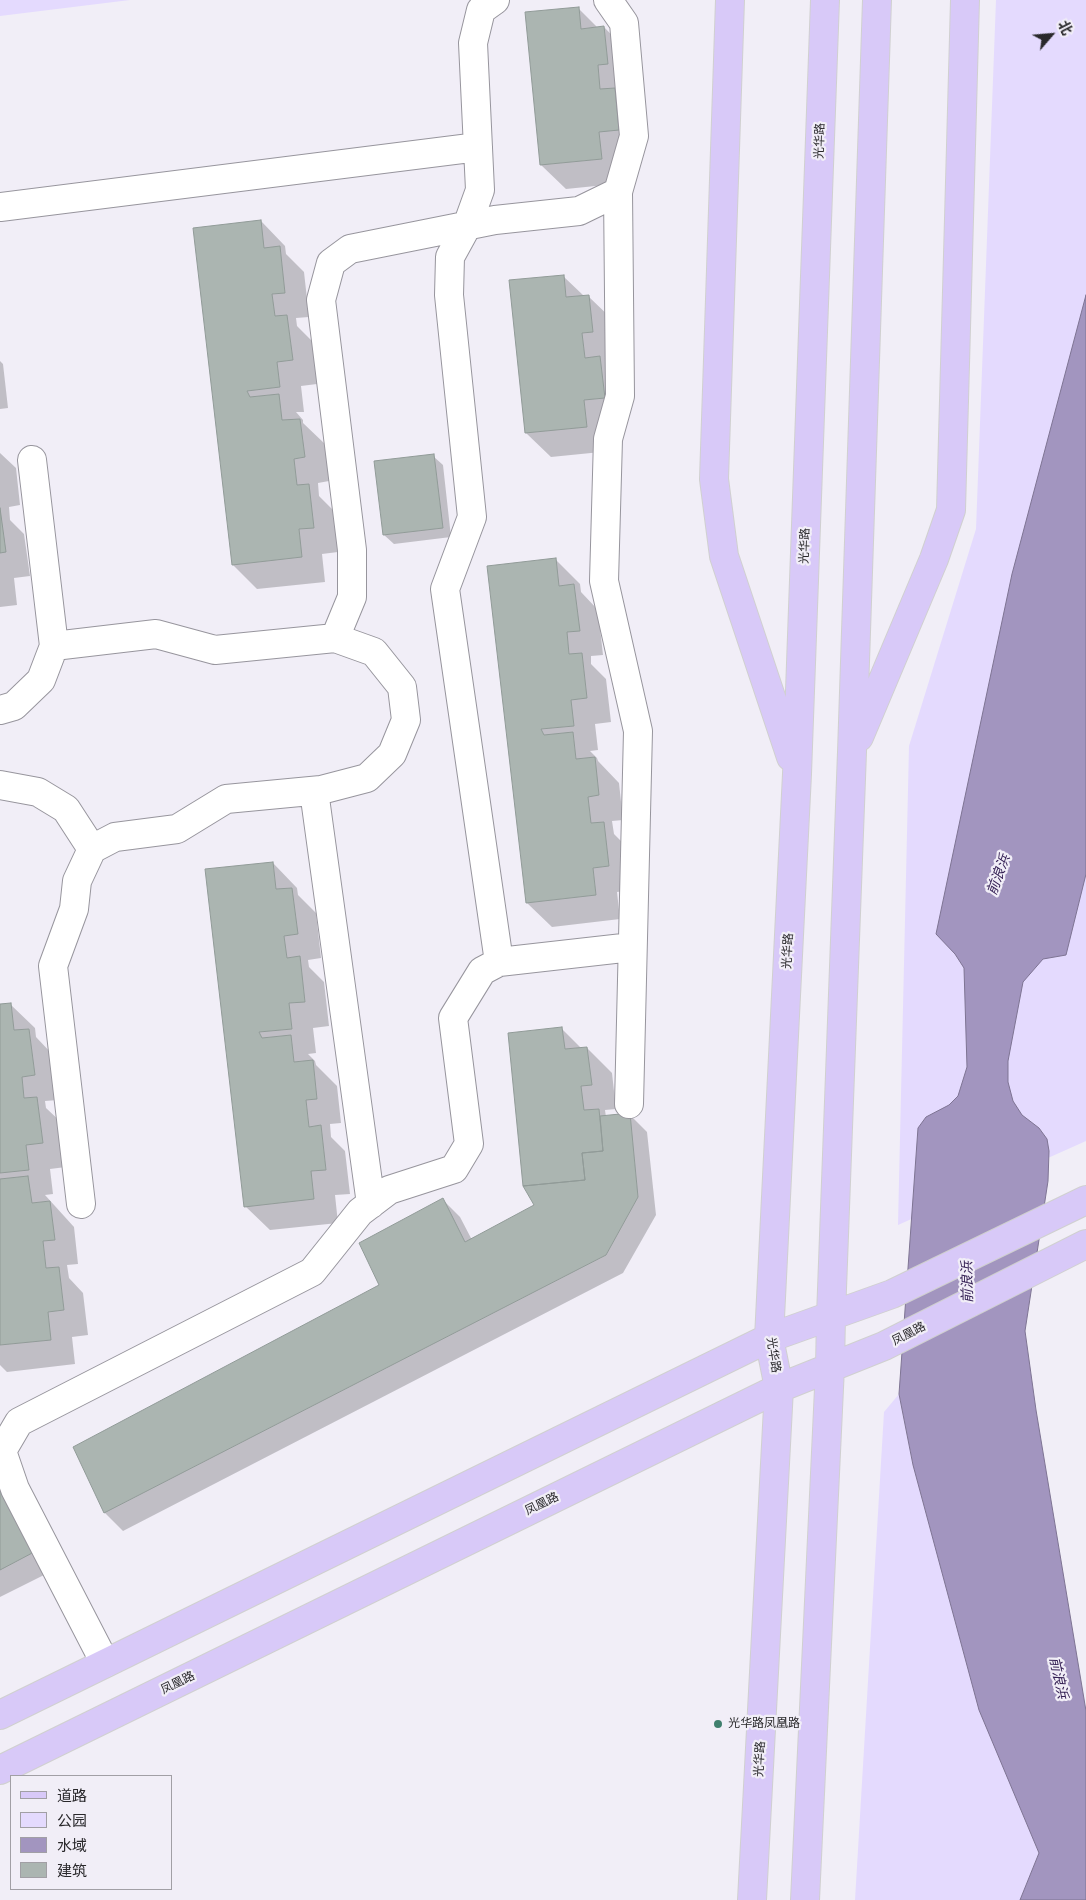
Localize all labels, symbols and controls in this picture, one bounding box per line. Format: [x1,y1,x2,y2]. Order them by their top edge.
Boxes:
north arrow [1026,10,1076,60]
text: 北 [1054,18,1076,38]
street label: 光华路 [812,123,828,159]
street label: 光华路 [797,528,813,564]
water label: 前浪浜 [984,852,1014,898]
street label: 光华路 [780,933,796,969]
water label: 前浪浜 [959,1261,977,1303]
street label: 凤凰路 [890,1319,928,1349]
street label: 光华路 [763,1336,783,1374]
street label: 凤凰路 [523,1490,561,1518]
water label: 前浪浜 [1045,1656,1071,1700]
street label: 凤凰路 [159,1669,197,1697]
place label: 光华路凤凰路 [728,1717,800,1731]
marker: 光华路凤凰路 [712,1718,724,1730]
street label: 光华路 [752,1741,768,1777]
legend [10,1775,172,1890]
text: 道路 [57,1787,87,1805]
text: 公园 [57,1812,87,1830]
text: 水域 [57,1837,87,1855]
text: 建筑 [57,1862,87,1880]

